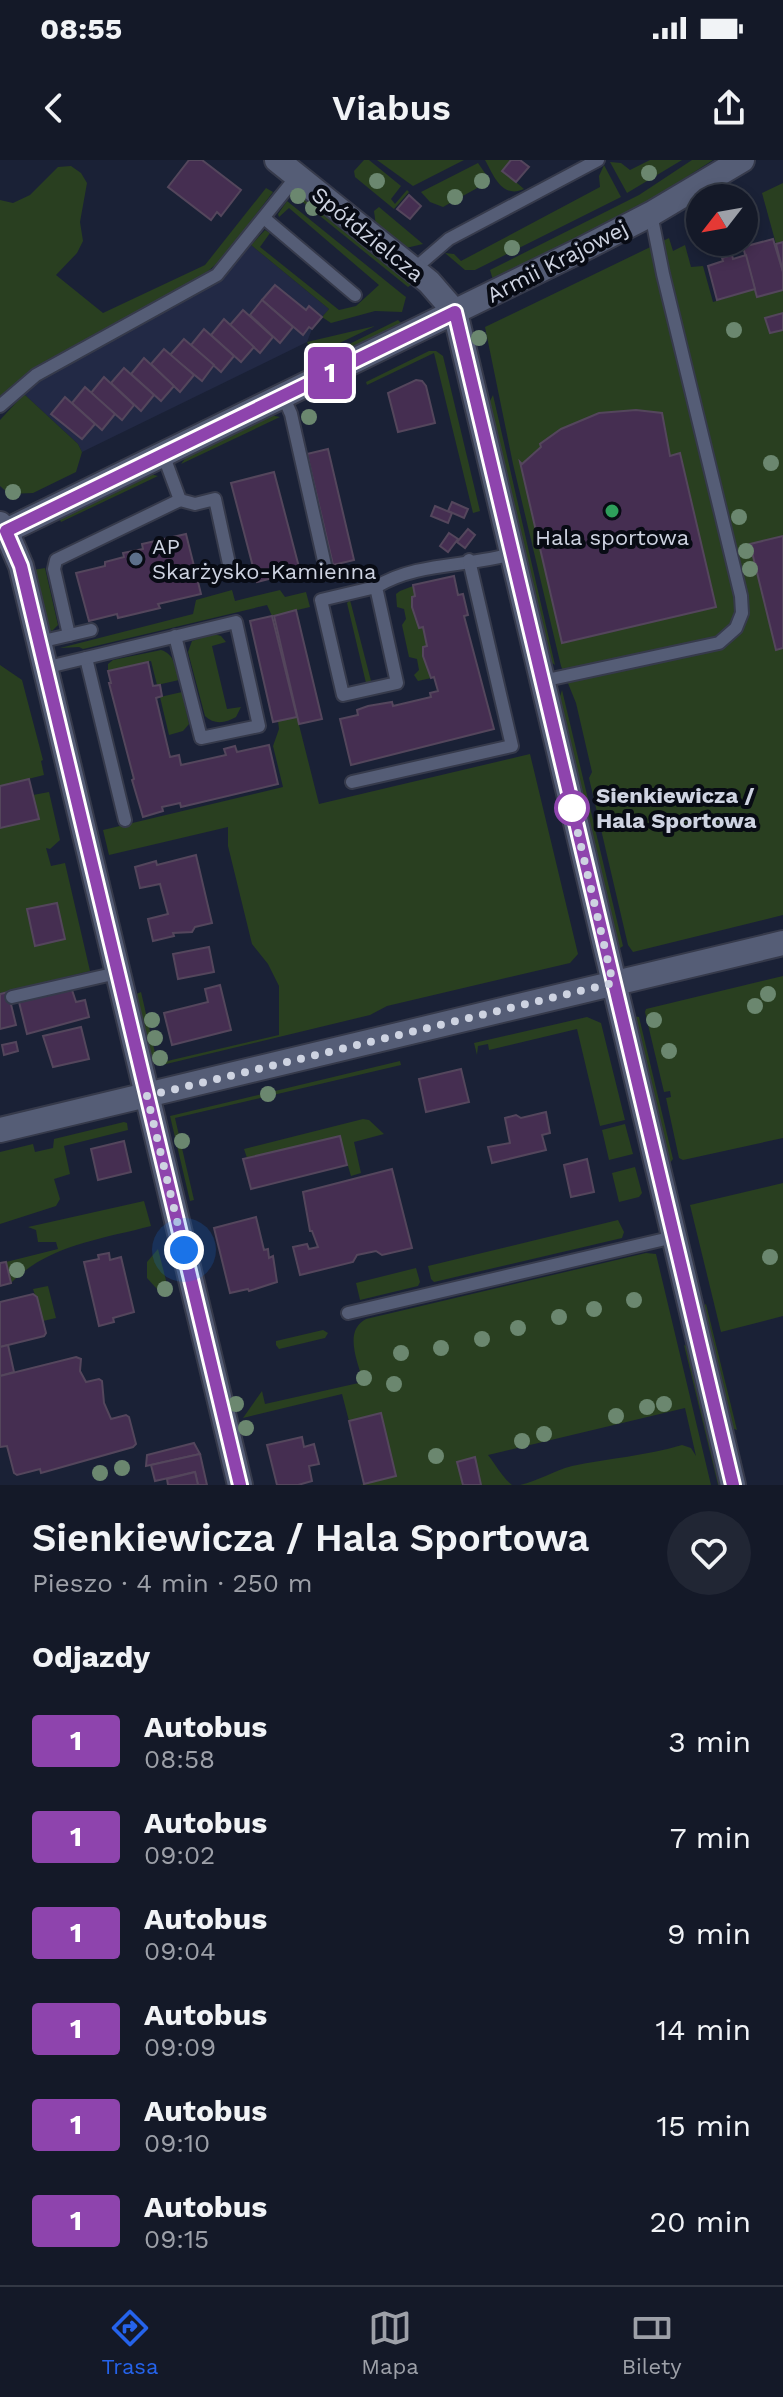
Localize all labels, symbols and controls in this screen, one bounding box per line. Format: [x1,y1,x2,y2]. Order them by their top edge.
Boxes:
text: 08:55 [40,11,122,46]
icon: back [32,86,76,130]
icon: share [707,86,751,130]
text: Viabus [332,87,451,129]
street label: Spółdzielcza [307,182,429,287]
north arrow [686,184,758,256]
map controls [686,184,758,256]
street label: Armii Krajowej [483,215,632,308]
line badge: 1 [304,347,356,399]
text: 1 [324,356,336,389]
marker: Hala sportowa [603,502,621,520]
place label: Hala sportowa [535,525,689,550]
place label: AP Skarżysko-Kamienna [152,534,376,584]
marker: AP Skarżysko-Kamienna [127,550,145,568]
place label: Sienkiewicza / Hala Sportowa [596,783,757,833]
marker: Sienkiewicza / Hala Sportowa [555,791,589,825]
your location [164,1230,204,1270]
button: heart [667,1511,751,1595]
text: Sienkiewicza / Hala Sportowa [32,1516,589,1560]
text: Pieszo · 4 min · 250 m [32,1568,313,1598]
text: Odjazdy [32,1639,150,1674]
text: Autobus [144,1709,267,1744]
text: 1 [70,1724,82,1757]
text: 3 min [668,1724,751,1759]
text: 08:58 [144,1744,215,1774]
text: Autobus [144,1805,267,1840]
text: 1 [70,1820,82,1853]
text: 7 min [670,1820,751,1855]
text: 09:02 [144,1840,215,1870]
text: Autobus [144,1901,267,1936]
text: 1 [70,1916,82,1949]
text: 9 min [667,1916,751,1951]
text: 09:04 [144,1936,216,1966]
text: Autobus [144,1997,267,2032]
text: 1 [70,2012,82,2045]
text: 14 min [656,2012,751,2047]
text: 09:09 [144,2032,216,2062]
text: Autobus [144,2093,267,2128]
text: 1 [70,2108,82,2141]
text: 15 min [656,2108,751,2143]
text: 09:10 [144,2128,210,2158]
text: Autobus [144,2189,267,2224]
text: 1 [70,2204,82,2237]
text: 20 min [649,2204,751,2239]
text: 09:15 [144,2224,209,2254]
tab: Trasa [101,2306,158,2379]
tab: Mapa [361,2306,419,2379]
tab: Bilety [622,2306,682,2379]

